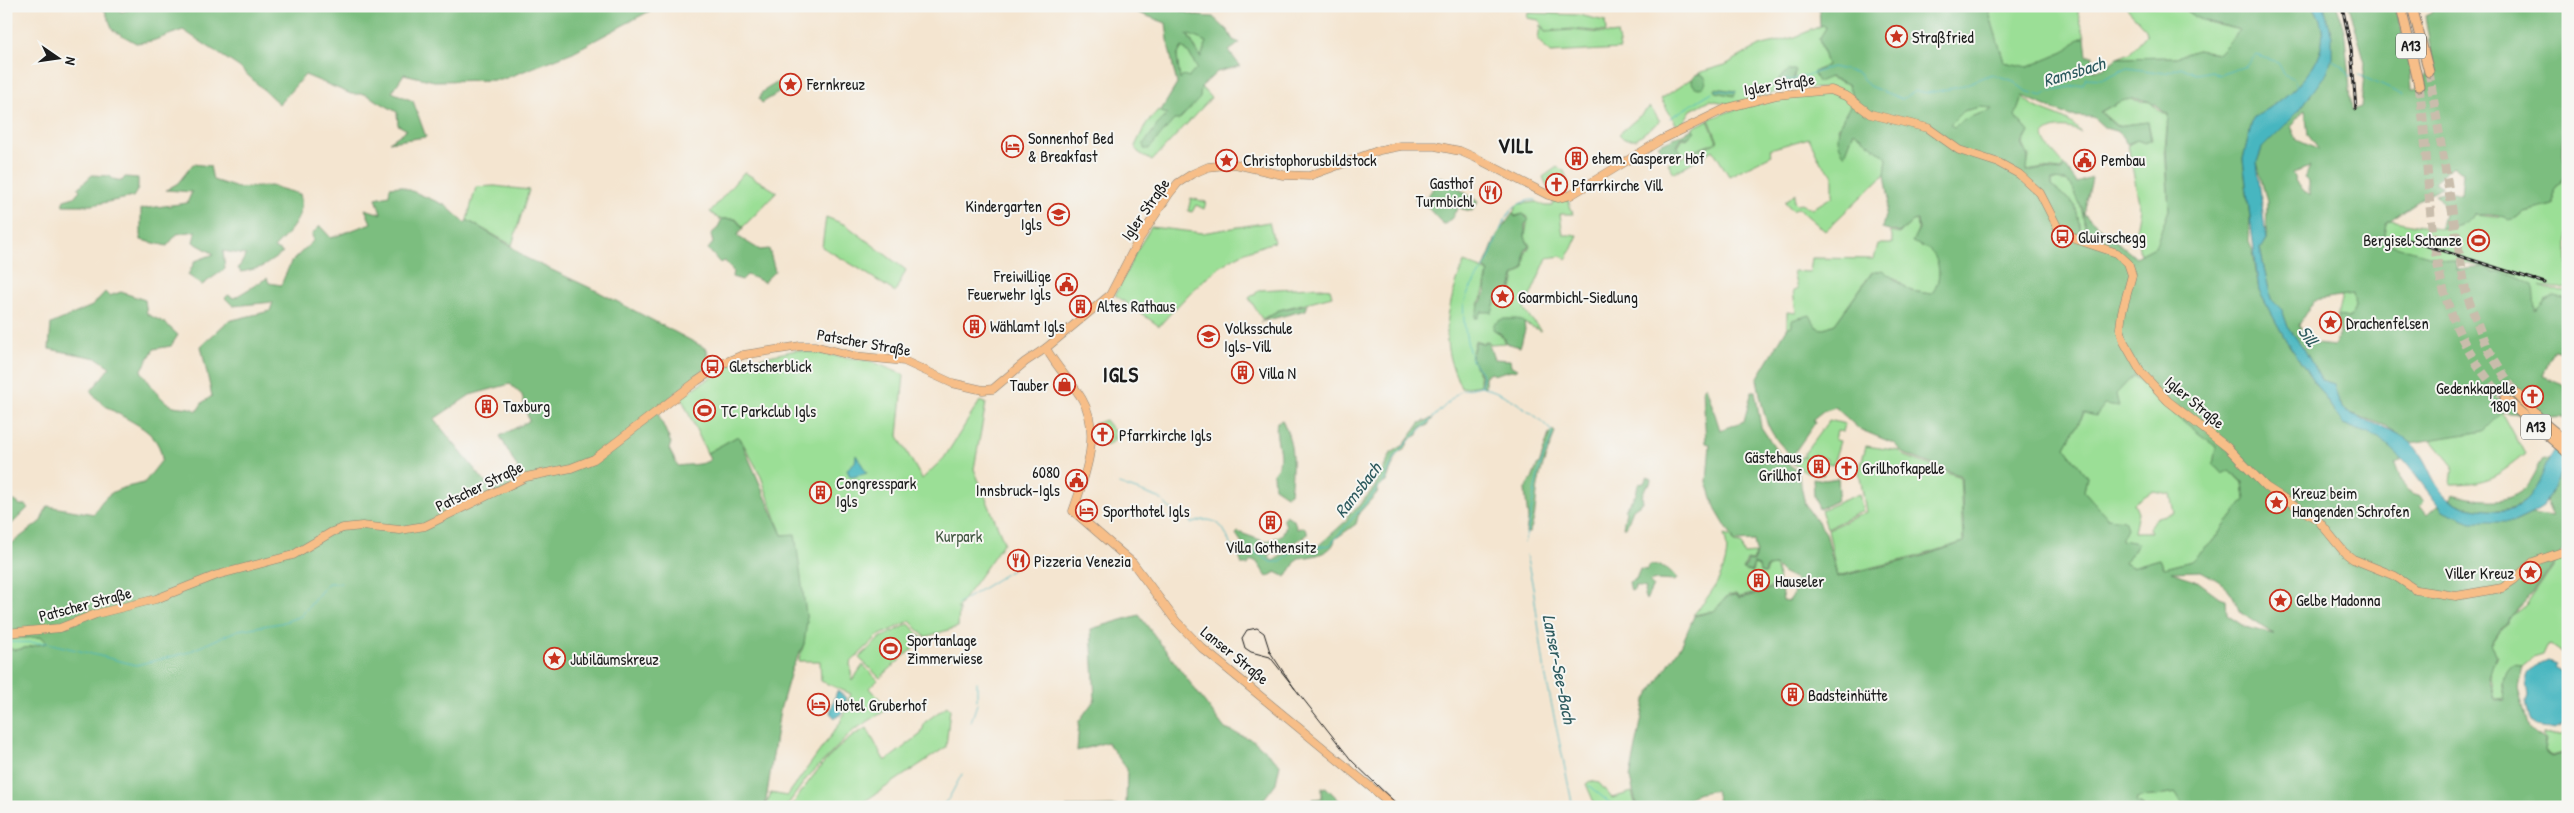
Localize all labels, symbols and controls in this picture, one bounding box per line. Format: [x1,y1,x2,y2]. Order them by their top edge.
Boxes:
place icon: Straßfried [1884,25,1908,49]
place label: Straßfried [1912,26,1974,48]
north arrow [32,32,82,82]
road number: A13 [2396,34,2426,58]
water label: Ramsbach [2040,50,2109,93]
text: N [61,55,81,67]
street label: Igler Straße [1742,67,1817,100]
place icon: Fernkreuz [779,72,803,96]
place label: Fernkreuz [806,73,865,95]
place label: Sonnenhof Bed & Breakfast [1028,127,1113,167]
district label: VILL [1498,131,1534,160]
hotel icon: Sonnenhof Bed & Breakfast [1000,135,1024,159]
building icon: ehem. Gasperer Hof [1564,146,1588,170]
place label: ehem. Gasperer Hof [1592,147,1705,169]
place icon: Christophorusbildstock [1215,148,1239,172]
public building icon: Pembau [2073,148,2097,172]
place label: Christophorusbildstock [1243,149,1377,171]
place label: Pembau [2101,149,2146,171]
place label: Gasthof Turmbichl [1416,172,1475,212]
street label: Igler Straße [1115,173,1175,245]
church icon: Pfarrkirche Vill [1544,173,1568,197]
place label: Pfarrkirche Vill [1572,174,1663,196]
restaurant icon: Gasthof Turmbichl [1478,180,1502,204]
place label: Kindergarten Igls [965,195,1042,235]
school or university icon: Kindergarten Igls [1046,203,1070,227]
bus stop icon: Gluirschegg [2050,225,2074,249]
place label: Gluirschegg [2078,226,2146,248]
sports icon: Bergisel Schanze [2466,228,2490,252]
place label: Bergisel Schanze [2363,229,2463,251]
place label: Freiwillige Feuerwehr Igls [967,265,1052,305]
public building icon: Freiwillige Feuerwehr Igls [1055,273,1079,297]
place icon: Goarmbichl-Siedlung [1490,285,1514,309]
place label: Goarmbichl-Siedlung [1518,286,1638,308]
building icon: Altes Rathaus [1069,294,1093,318]
place label: Altes Rathaus [1097,295,1175,317]
place icon: Drachenfelsen [2318,311,2342,335]
place label: Drachenfelsen [2346,312,2429,334]
building icon: Wählamt Igls [962,314,986,338]
place label: Wählamt Igls [990,315,1065,337]
place label: Volksschule Igls-Vill [1224,317,1293,357]
water label: Sill [2292,320,2325,352]
street label: Patscher Straße [815,323,913,361]
school or university icon: Volksschule Igls-Vill [1196,325,1220,349]
bus stop icon: Gletscherblick [701,354,725,378]
place label: Gletscherblick [729,355,812,377]
district label: IGLS [1103,360,1139,389]
building icon: Villa N [1230,361,1254,385]
place label: Villa N [1258,362,1296,384]
street label: Igler Straße [2161,371,2230,434]
shop icon: Tauber [1053,373,1077,397]
place label: Tauber [1010,374,1049,396]
place label: Gedenkkapelle 1809 [2436,377,2517,417]
church icon: Gedenkkapelle 1809 [2520,385,2544,409]
building icon: Taxburg [475,394,499,418]
place label: Taxburg [503,395,550,417]
sports icon: TC Parkclub Igls [693,399,717,423]
place label: TC Parkclub Igls [721,400,816,422]
road number: A13 [2521,414,2551,440]
church icon: Pfarrkirche Igls [1091,423,1115,447]
place label: Pfarrkirche Igls [1119,424,1212,446]
place label: Gästehaus Grillhof [1744,446,1802,486]
building icon: Gästehaus Grillhof [1806,454,1830,478]
street label: Patscher Straße [432,455,527,517]
water label: Ramsbach [1328,456,1388,522]
church icon: Grillhofkapelle [1834,456,1858,480]
place label: Grillhofkapelle [1862,457,1945,479]
place label: 6080 Innsbruck-Igls [976,461,1060,501]
public building icon: 6080 Innsbruck-Igls [1064,469,1088,493]
place label: Congresspark Igls [836,472,917,512]
building icon: Congresspark Igls [808,480,832,504]
place label: Kreuz beim Hangenden Schrofen [2292,482,2409,522]
place icon: Kreuz beim Hangenden Schrofen [2264,490,2288,514]
hotel icon: Sporthotel Igls [1075,499,1099,523]
place label: Sporthotel Igls [1103,500,1190,522]
building icon: Villa Gothensitz [1259,511,1283,535]
park label: Kurpark [936,525,983,547]
place label: Villa Gothensitz [1225,536,1317,558]
restaurant icon: Pizzeria Venezia [1006,549,1030,573]
place label: Pizzeria Venezia [1034,550,1131,572]
place icon: Viller Kreuz [2518,561,2542,585]
place label: Viller Kreuz [2444,562,2514,584]
building icon: Hauseler [1747,569,1771,593]
place label: Hauseler [1775,570,1824,592]
street label: Patscher Straße [36,581,134,627]
place icon: Gelbe Madonna [2268,588,2292,612]
place label: Gelbe Madonna [2296,589,2380,611]
water label: Lanser-See-Bach [1537,612,1583,727]
street label: Lanser Straße [1196,621,1274,690]
place label: Sportanlage Zimmerwiese [907,629,984,669]
sports icon: Sportanlage Zimmerwiese [879,637,903,661]
place icon: Jubiläumskreuz [542,647,566,671]
place label: Jubiläumskreuz [570,648,659,670]
building icon: Badsteinhütte [1780,683,1804,707]
place label: Badsteinhütte [1808,684,1889,706]
hotel icon: Hotel Gruberhof [807,693,831,717]
place label: Hotel Gruberhof [835,694,927,716]

